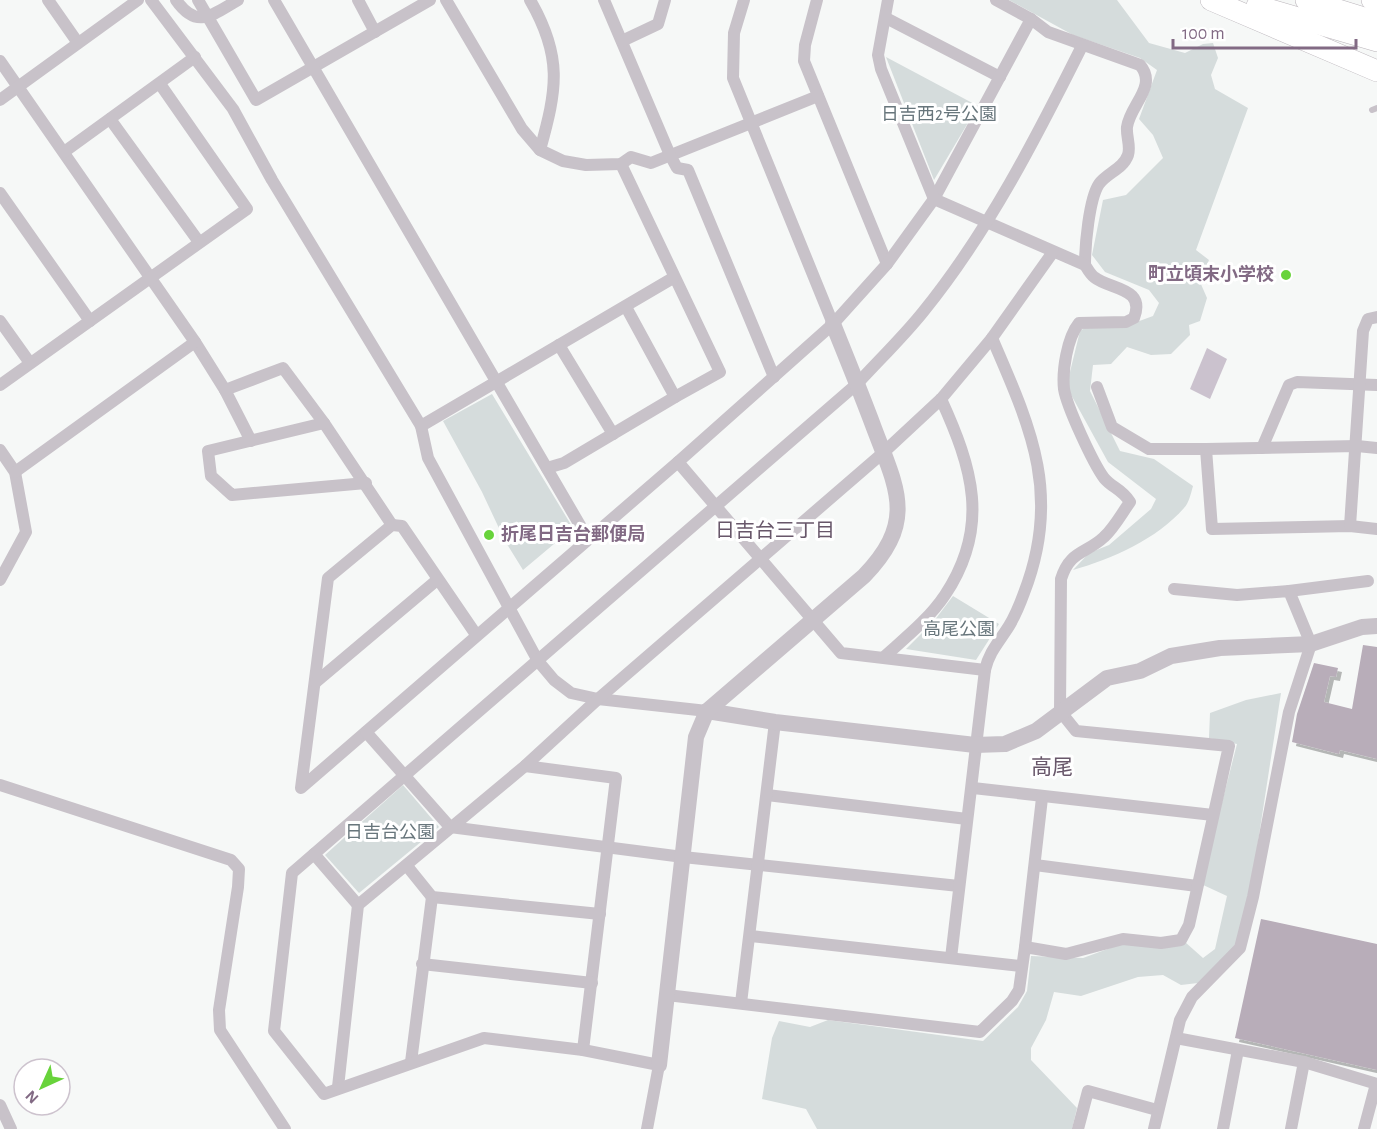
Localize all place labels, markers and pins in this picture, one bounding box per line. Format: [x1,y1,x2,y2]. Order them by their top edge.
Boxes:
place label: 町立頃末小学校 [1148,264,1274,284]
marker: 町立頃末小学校 [1279,268,1293,282]
place label: 折尾日吉台郵便局 [501,524,645,544]
marker: 折尾日吉台郵便局 [482,528,496,542]

